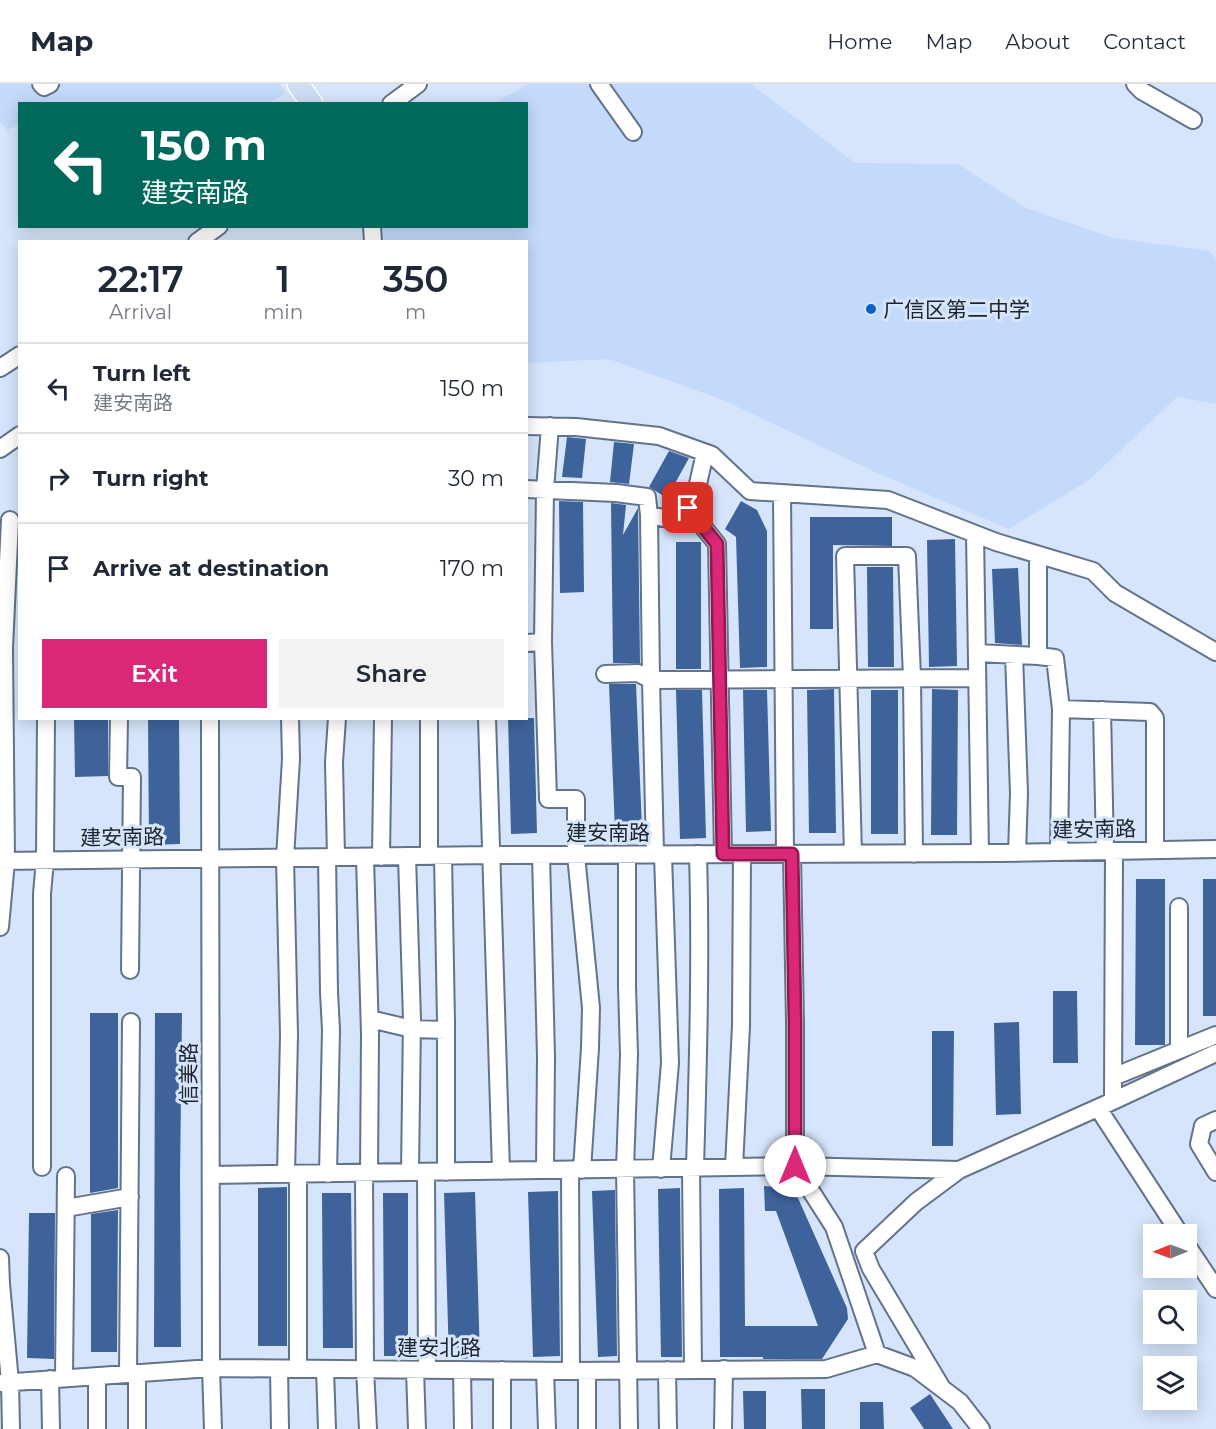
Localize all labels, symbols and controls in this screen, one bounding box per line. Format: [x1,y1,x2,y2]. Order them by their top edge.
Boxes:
text: Map [30,24,93,58]
text: Home [827,29,892,54]
text: Map [925,29,972,54]
text: About [1005,29,1070,54]
text: Contact [1103,29,1186,54]
text: 150 m [141,119,267,171]
icon: left [42,126,120,204]
text: 建安南路 [141,176,249,209]
text: 22:17 [97,257,184,301]
text: 1 [276,257,290,301]
text: 350 [383,257,449,301]
place label: 广信区第二中学 [883,297,1030,322]
text: Arrival [109,300,172,324]
text: min [263,300,303,324]
text: m [405,300,426,324]
marker: 广信区第二中学 [864,302,878,316]
text: Turn left [93,360,191,387]
icon: left [42,372,75,405]
text: 150 m [440,375,504,402]
text: 建安南路 [93,391,173,415]
icon: right [42,462,75,495]
text: Turn right [93,465,208,492]
text: 30 m [448,465,504,492]
pin [662,482,713,533]
icon: arrive [671,491,704,524]
icon: arrive [42,552,75,585]
text: Arrive at destination [93,555,329,582]
text: 170 m [440,555,504,582]
button: Exit [42,639,267,708]
button: Share [279,639,504,708]
street label: 建安南路 [1052,816,1136,842]
street label: 建安南路 [566,820,650,845]
street label: 建安南路 [80,824,164,850]
street label: 信美路 [176,1043,201,1106]
position arrow [763,1134,827,1198]
north arrow [1143,1224,1197,1278]
map controls [1143,1224,1197,1410]
button: search [1143,1290,1197,1344]
street label: 建安北路 [397,1335,481,1360]
button: layers [1143,1356,1197,1410]

